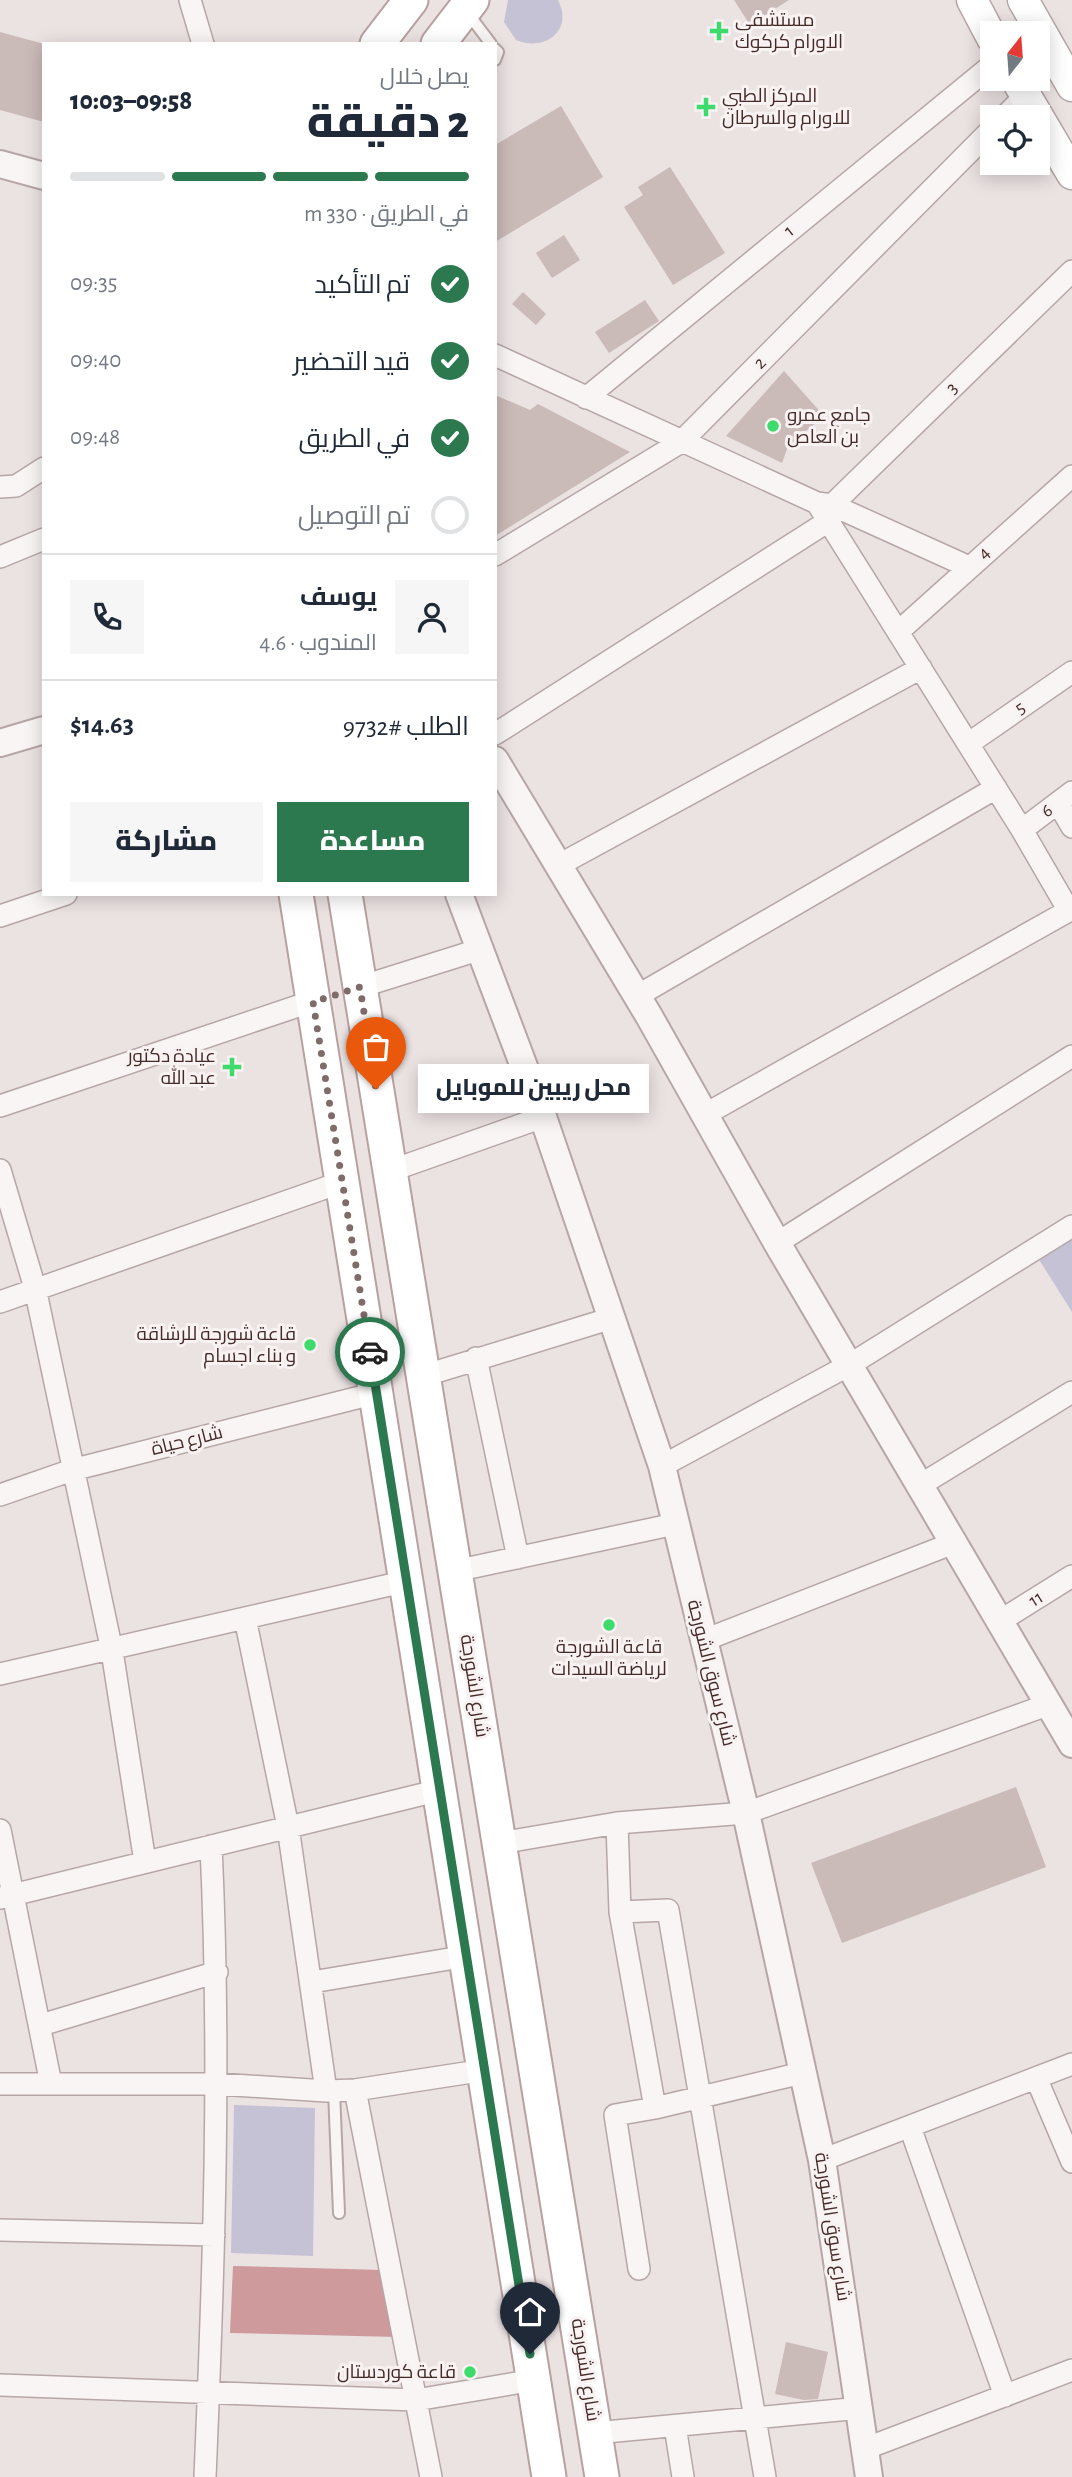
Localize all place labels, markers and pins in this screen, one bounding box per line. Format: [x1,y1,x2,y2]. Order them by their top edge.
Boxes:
place label: مستشفى الاورام كركوك [735,10,843,55]
marker: مستشفى الاورام كركوك [709,21,729,41]
place label: المركز الطبي للاورام والسرطان [722,87,850,131]
marker: المركز الطبي للاورام والسرطان [696,97,716,117]
place label: جامع عمرو بن العاص [787,406,871,448]
marker: جامع عمرو بن العاص [765,418,781,434]
pin [346,1017,406,1089]
place label: عيادة دكتور عبد الله [127,1047,216,1088]
marker: عيادة دكتور عبد الله [222,1057,242,1077]
callout: محل ريبين للموبايل [418,1064,649,1114]
place label: قاعة شورجة للرشاقة و بناء اجسام [137,1324,296,1369]
marker: قاعة شورجة للرشاقة و بناء اجسام [302,1337,318,1353]
marker: قاعة الشورجة لرياضة السيدات [601,1617,617,1633]
place label: قاعة الشورجة لرياضة السيدات [551,1637,667,1680]
pin [500,2282,560,2354]
place label: قاعة كوردستان [337,2363,456,2383]
marker: قاعة كوردستان [462,2364,478,2380]

